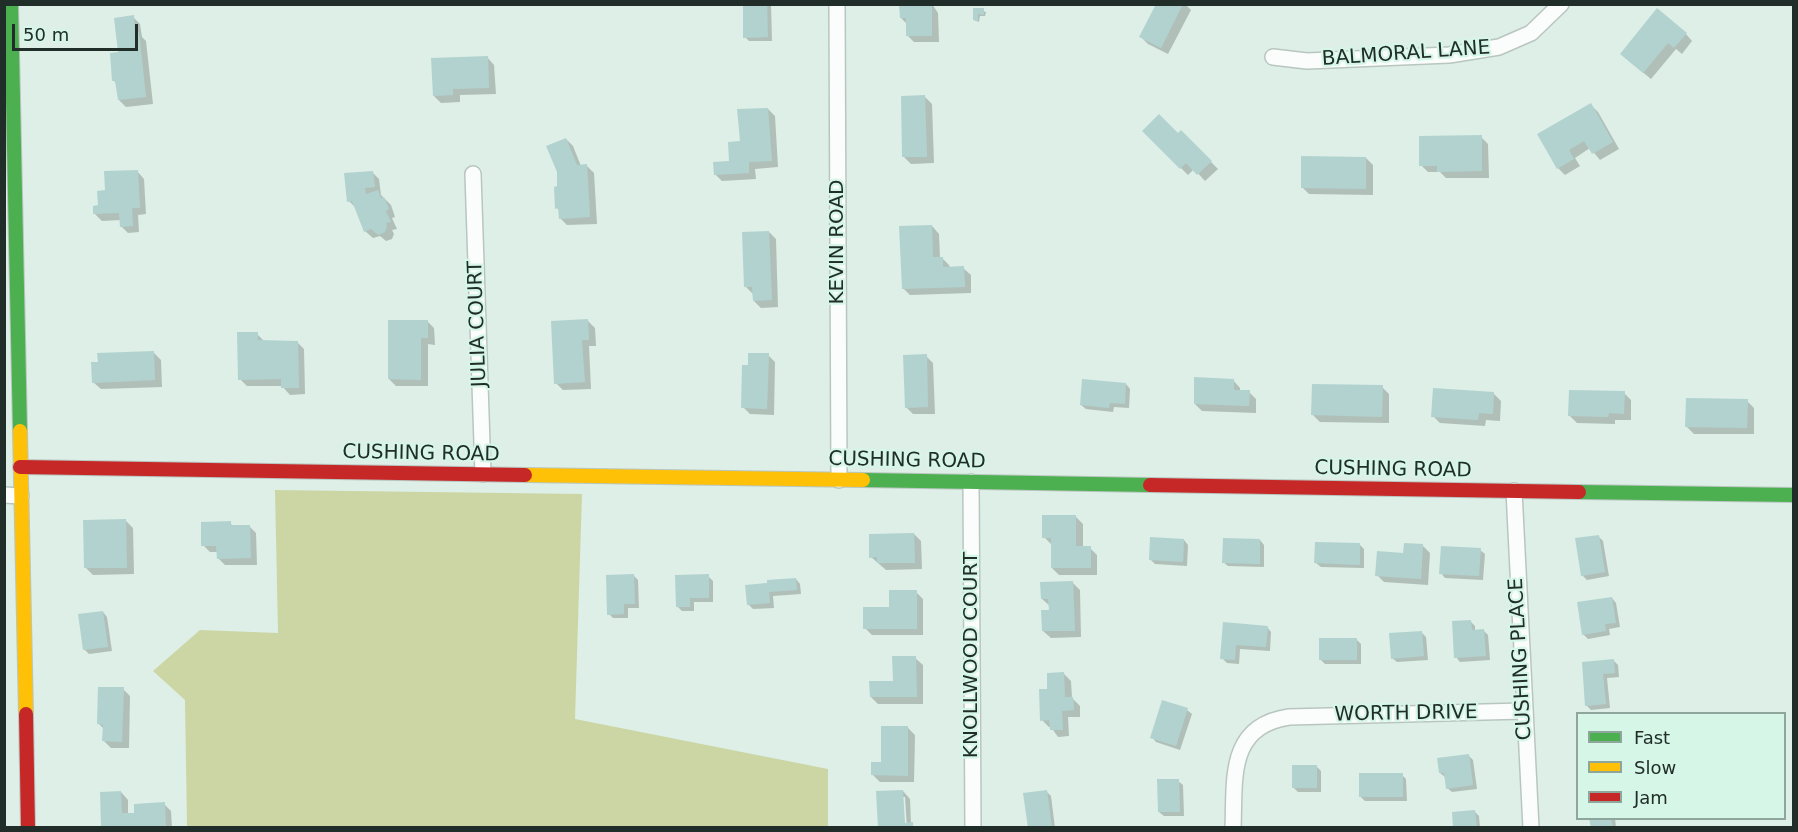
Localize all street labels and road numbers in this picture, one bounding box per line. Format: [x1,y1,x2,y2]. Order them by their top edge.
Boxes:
street label: BALMORAL LANE [1321,36,1491,72]
street label: KEVIN ROAD [826,179,850,305]
street label: JULIA COURT [464,260,492,388]
street label: CUSHING ROAD [342,441,500,467]
street label: CUSHING ROAD [828,448,986,474]
street label: CUSHING ROAD [1314,457,1472,483]
street label: KNOLLWOOD COURT [960,552,984,758]
street label: CUSHING PLACE [1505,577,1537,741]
street label: WORTH DRIVE [1334,701,1478,727]

